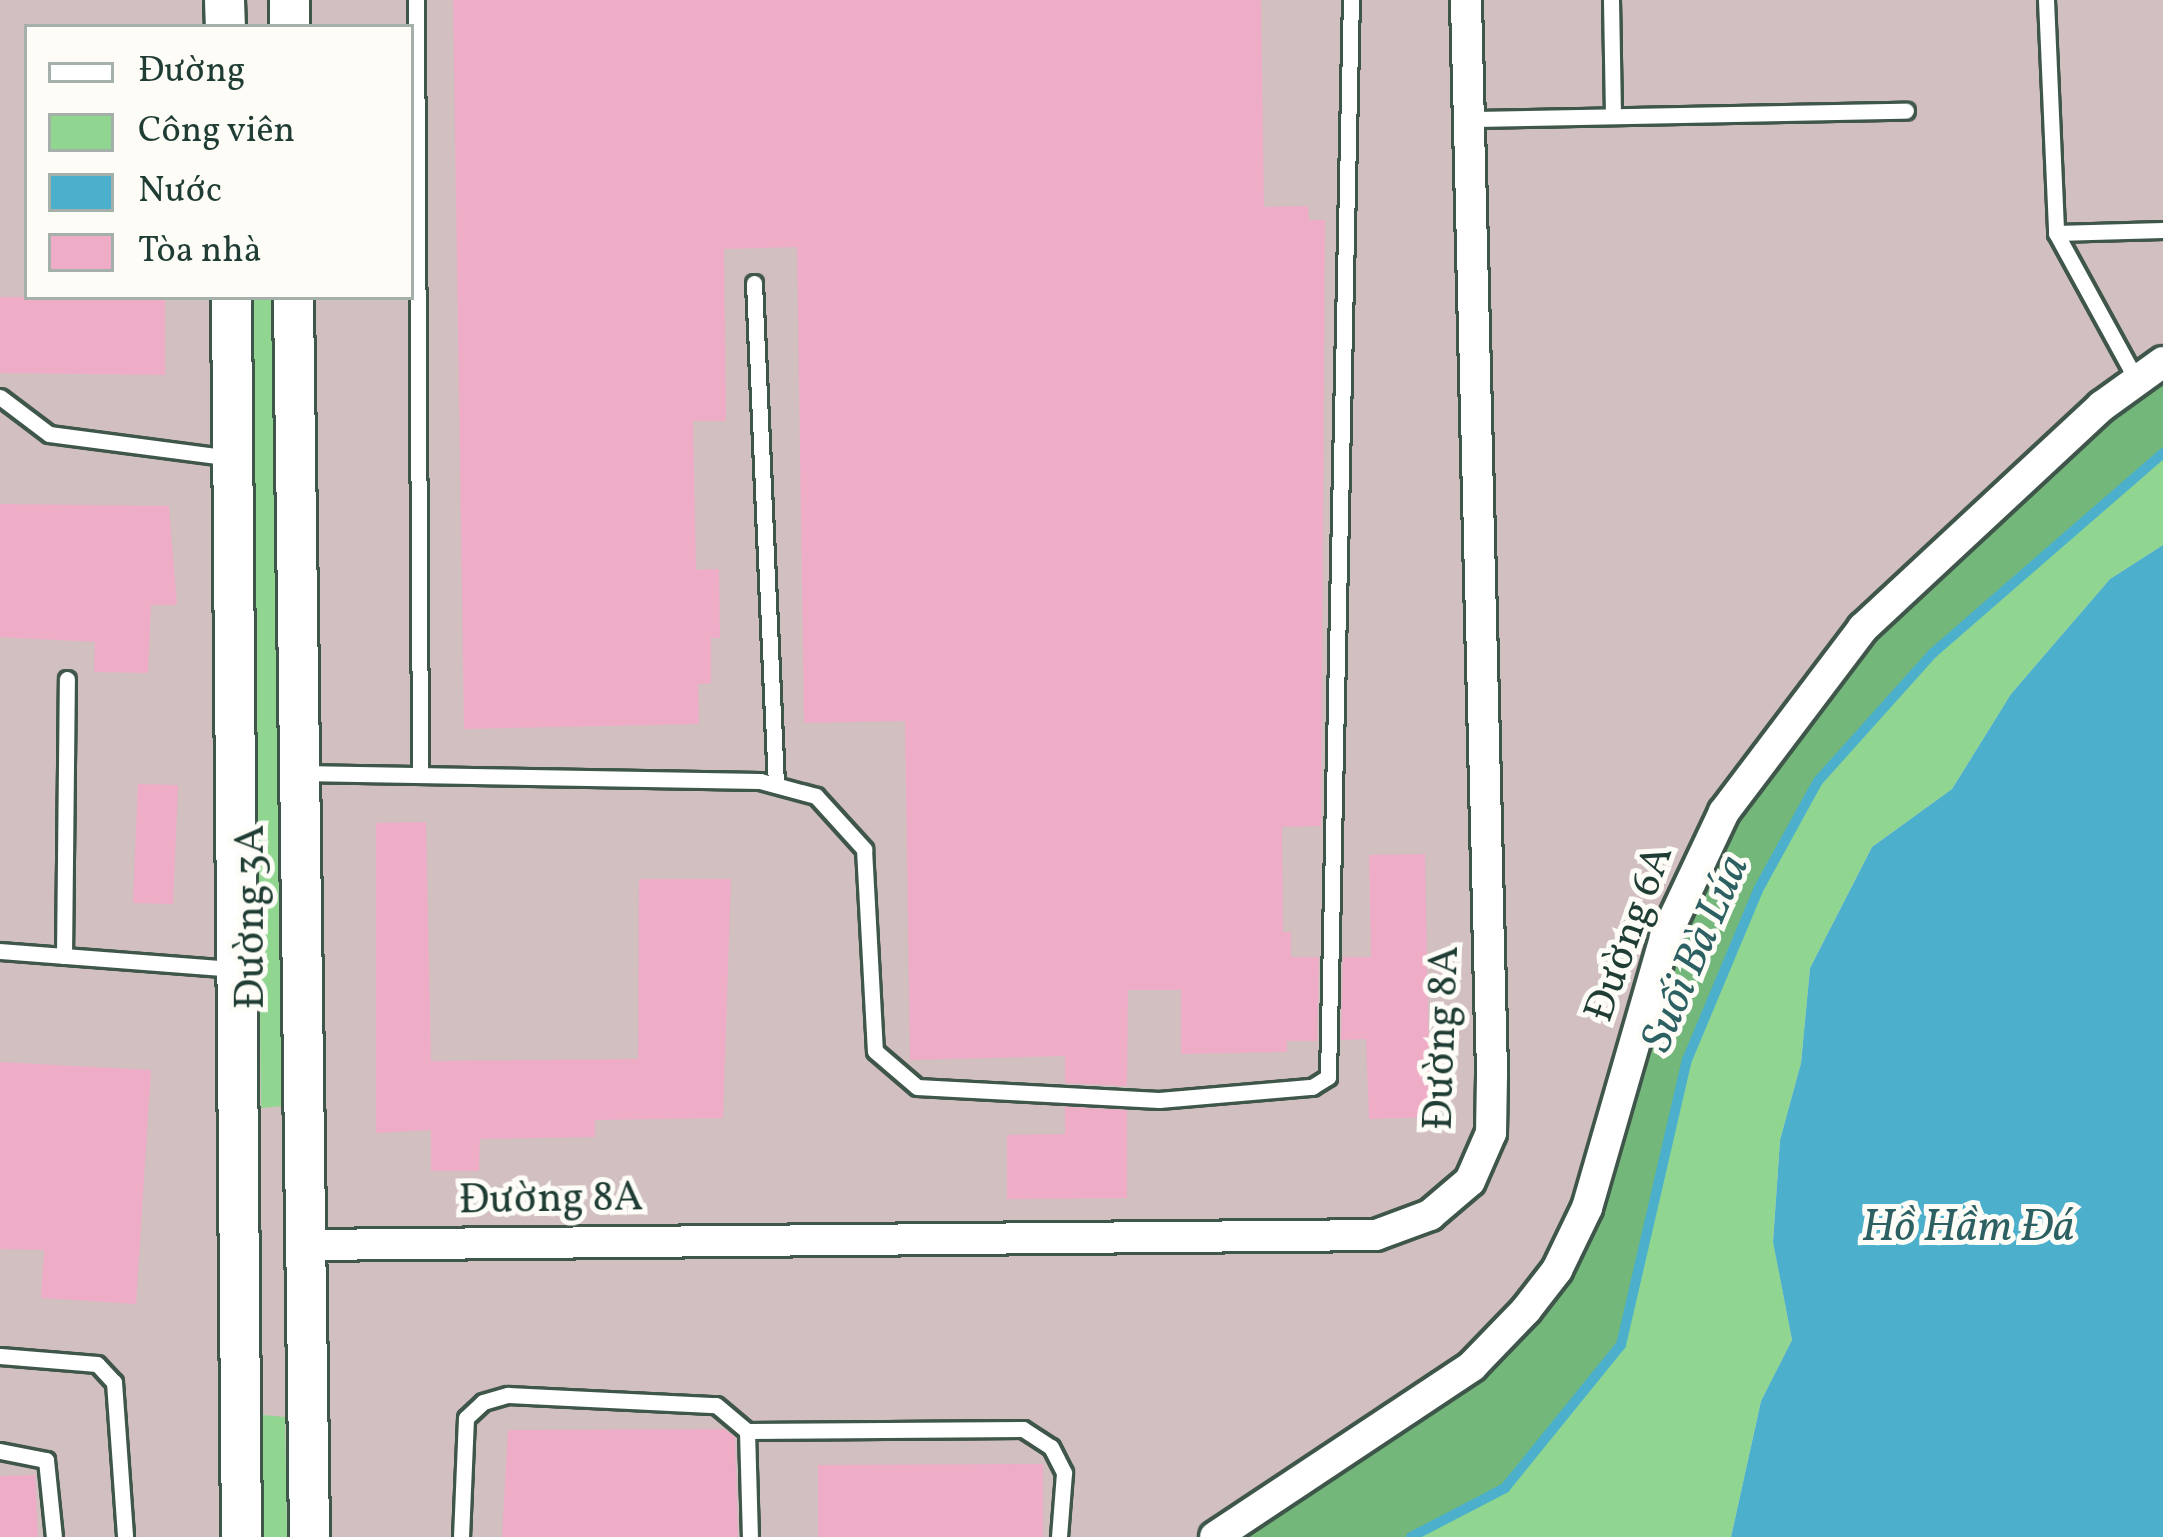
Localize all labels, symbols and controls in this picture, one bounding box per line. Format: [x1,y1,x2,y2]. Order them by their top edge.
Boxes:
legend [24,24,414,300]
text: Đường [138,47,245,97]
text: Công viên [138,107,295,157]
text: Nước [138,167,222,217]
text: Tòa nhà [138,227,262,277]
street label: Đường 3A [228,825,278,1009]
street label: Đường 6A [1576,839,1686,1029]
water label: Suối Bà Lúa [1631,848,1763,1060]
street label: Đường 8A [1416,945,1472,1131]
street label: Đường 8A [458,1174,644,1228]
water label: Hồ Hầm Đá [1861,1202,2075,1256]

